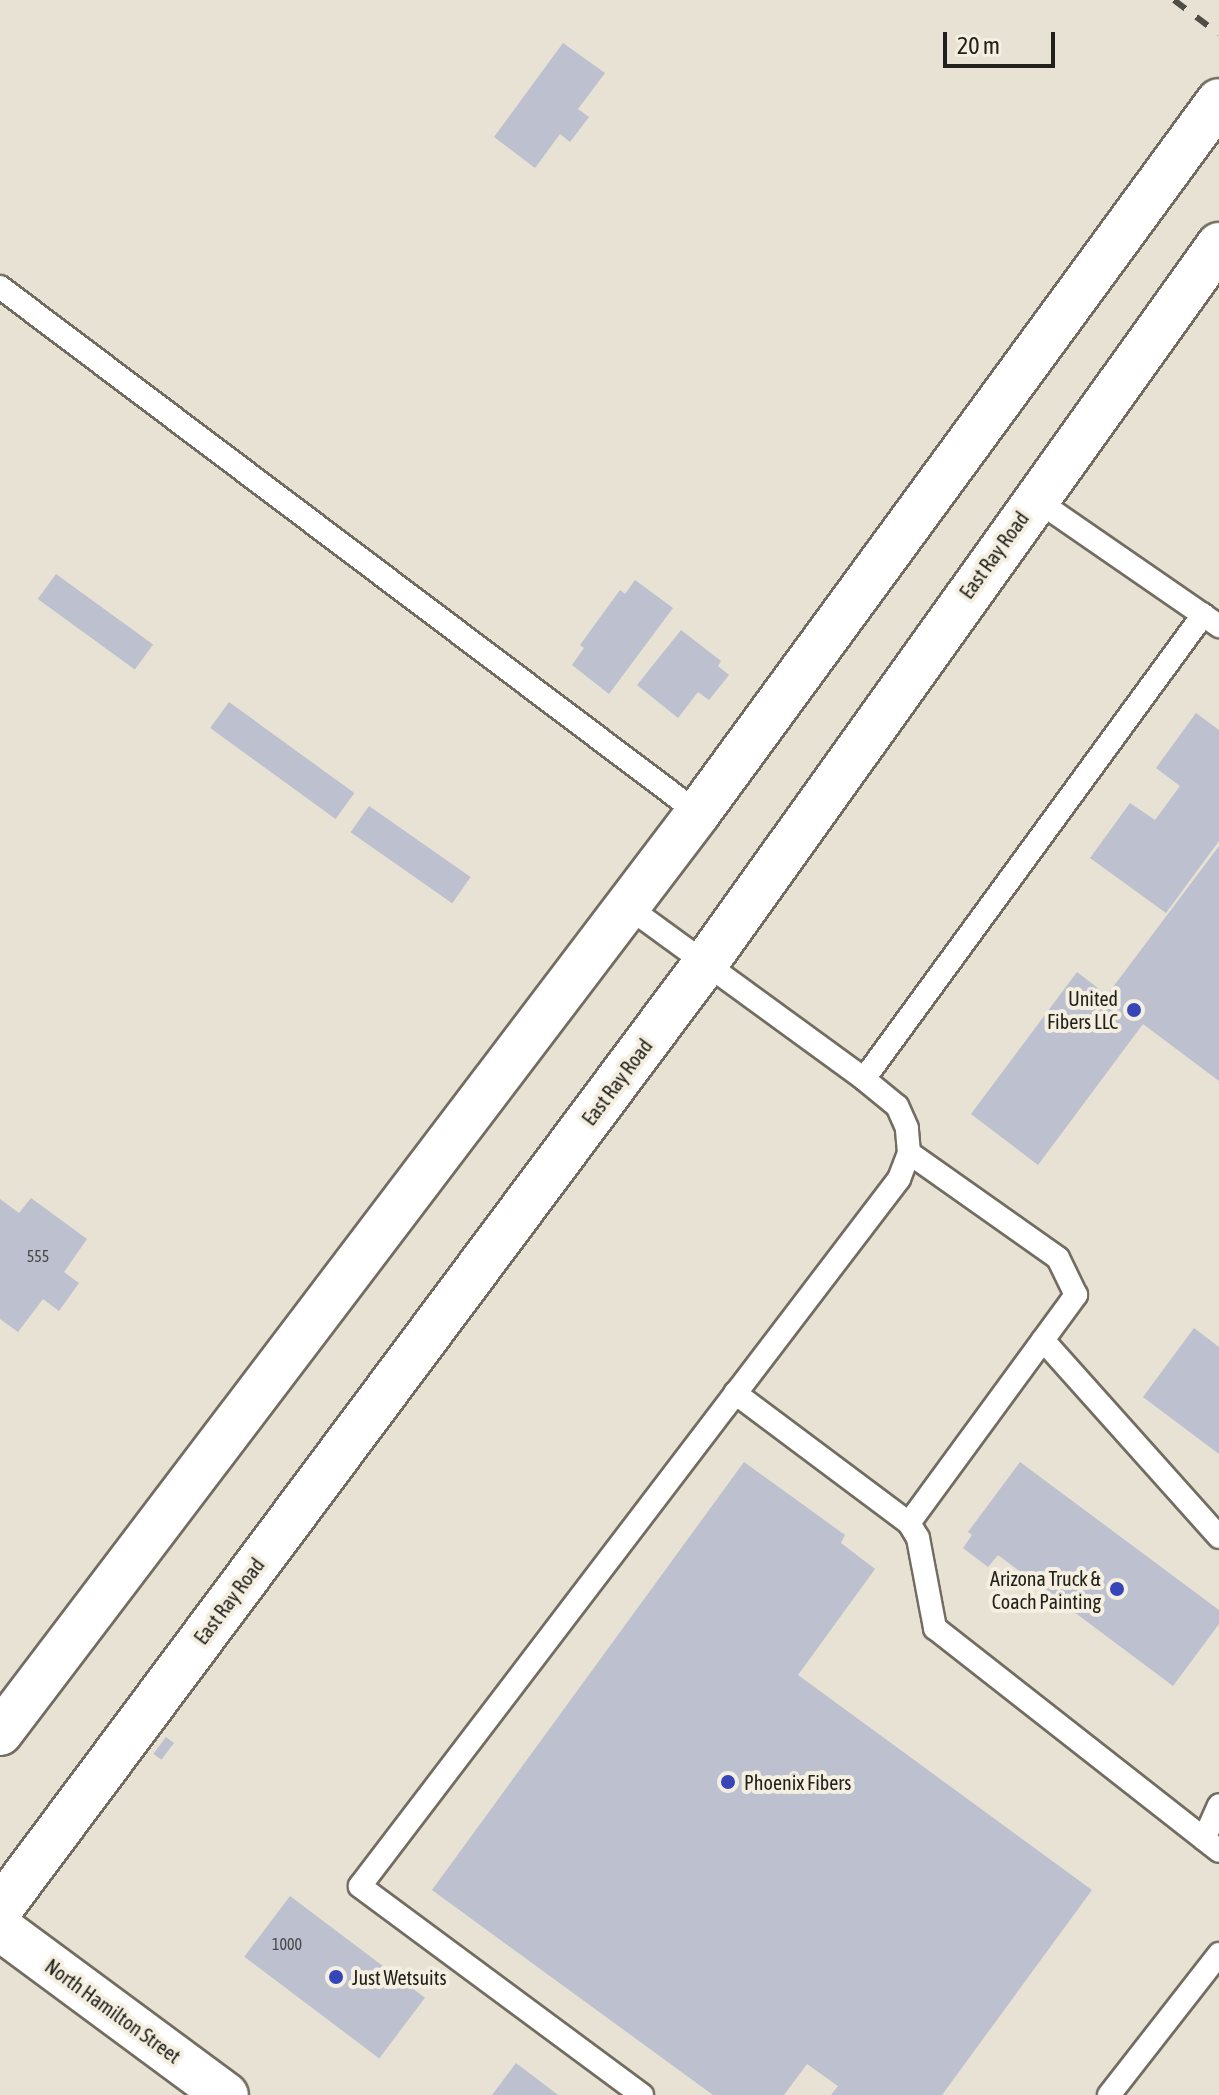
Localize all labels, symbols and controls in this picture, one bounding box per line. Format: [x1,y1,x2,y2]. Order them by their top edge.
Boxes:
scale bar [947,16,1059,66]
text: 20 m [957,32,1000,59]
street label: East Ray Road [954,507,1034,603]
place label: United Fibers LLC [1047,986,1118,1033]
marker: United Fibers LLC [1125,1001,1143,1019]
street label: East Ray Road [577,1034,657,1130]
house number: 555 [27,1246,49,1266]
street label: East Ray Road [189,1553,269,1649]
place label: Arizona Truck & Coach Painting [990,1566,1101,1613]
marker: Arizona Truck & Coach Painting [1108,1580,1126,1598]
place label: Phoenix Fibers [744,1770,851,1794]
marker: Phoenix Fibers [719,1773,737,1791]
house number: 1000 [272,1934,302,1954]
street label: North Hamilton Street [41,1954,185,2068]
place label: Just Wetsuits [352,1965,446,1989]
marker: Just Wetsuits [327,1968,345,1986]

